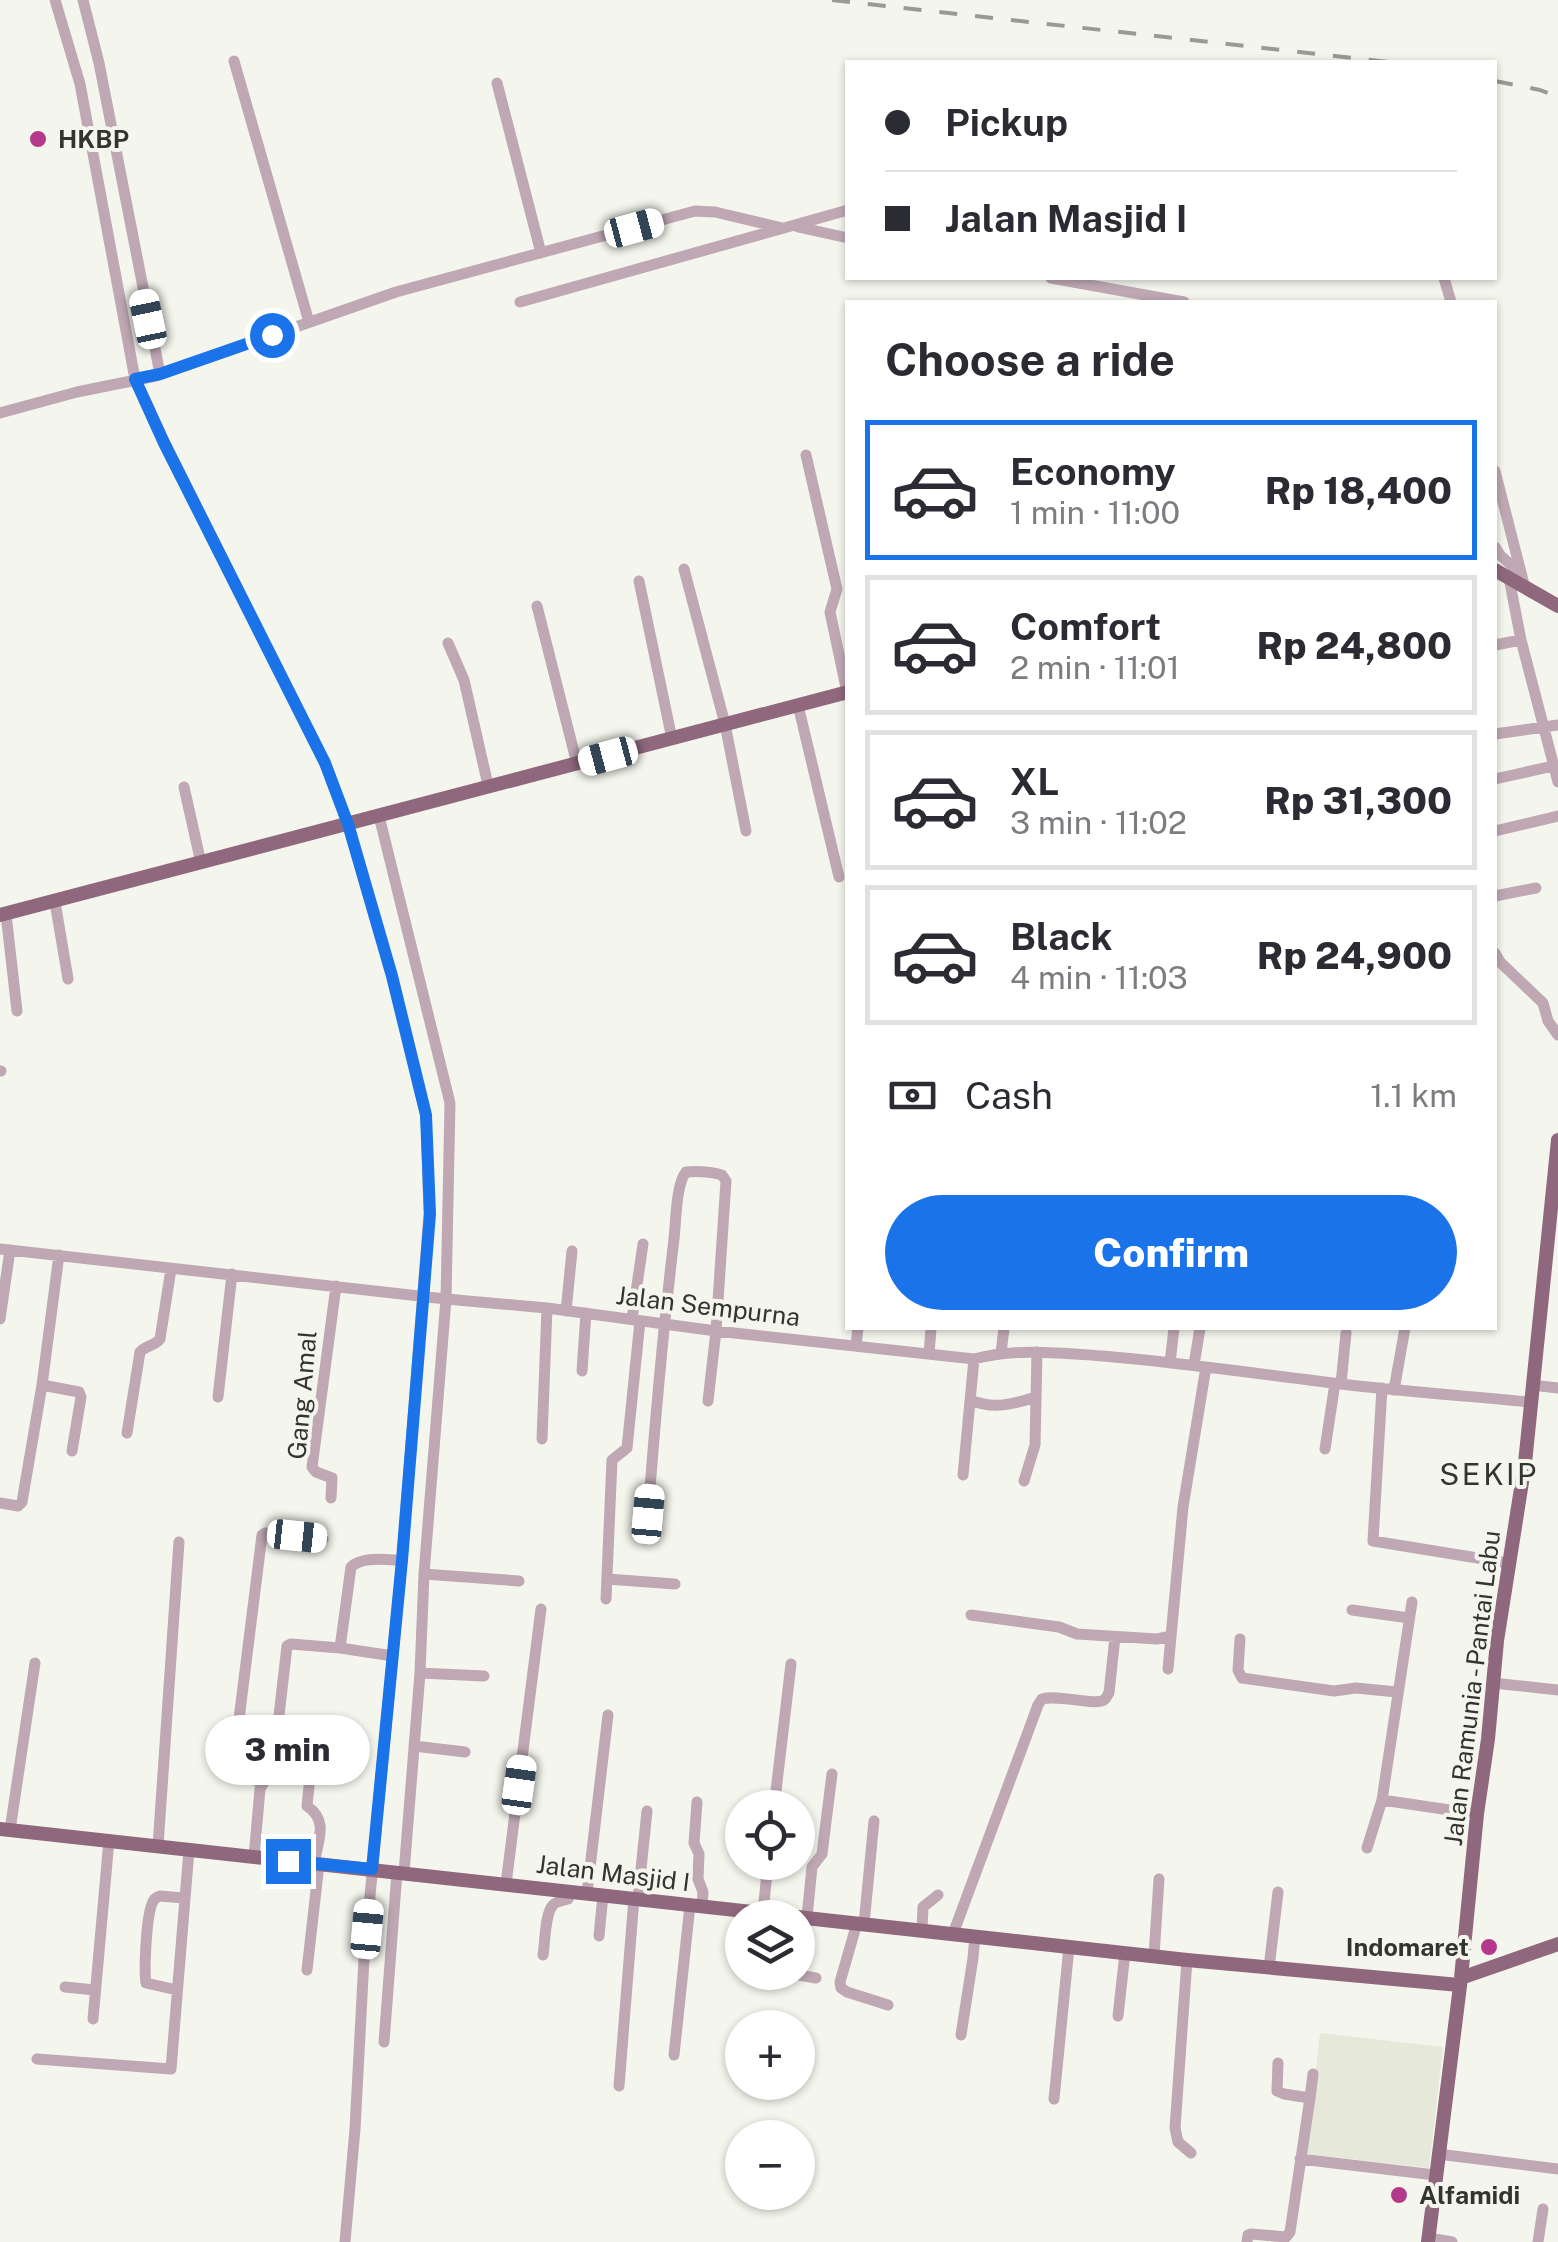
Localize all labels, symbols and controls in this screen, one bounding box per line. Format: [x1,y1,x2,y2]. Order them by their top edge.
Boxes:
text: Pickup [945,100,1068,145]
place label: HKBP [58,124,129,154]
marker: HKBP [27,128,49,150]
text: Jalan Masjid I [945,196,1188,241]
car [601,206,667,250]
car [127,287,169,351]
route start [250,313,295,358]
text: Choose a ride [885,333,1175,386]
icon: car [890,445,980,535]
text: Economy [1010,449,1176,494]
text: Rp 18,400 [1265,468,1452,513]
text: 1 min · 11:00 [1010,494,1180,531]
icon: car [890,600,980,690]
text: Comfort [1010,604,1161,649]
text: Rp 24,800 [1257,623,1452,668]
text: 2 min · 11:01 [1010,649,1180,686]
car [575,734,641,778]
icon: car [890,755,980,845]
text: XL [1010,759,1059,804]
text: Rp 31,300 [1264,778,1452,823]
text: 3 min · 11:02 [1010,804,1187,841]
icon: car [890,910,980,1000]
text: Black [1010,914,1113,959]
text: Rp 24,900 [1257,933,1452,978]
text: 4 min · 11:03 [1010,959,1188,996]
icon: cash [885,1068,940,1123]
text: Cash [965,1073,1053,1118]
text: 1.1 km [1370,1077,1457,1114]
button: Confirm [885,1195,1457,1310]
street label: Jalan Sempurna [614,1280,802,1332]
street label: Gang Amal [281,1329,323,1461]
district label: SEKIP [1439,1456,1539,1492]
car [630,1483,666,1545]
car [266,1518,328,1554]
street label: Jalan Ramunia - Pantai Labu [1438,1529,1506,1847]
callout: 3 min [206,1716,370,1786]
text: 3 min [245,1731,330,1768]
car [500,1753,538,1817]
map controls [725,1790,815,2210]
button: locate [725,1790,815,1880]
route end [266,1839,311,1884]
street label: Jalan Masjid I [534,1849,692,1897]
car [349,1898,385,1960]
button: layers [725,1900,815,1990]
place label: Indomaret [1346,1932,1469,1962]
marker: Indomaret [1478,1936,1500,1958]
button: + [725,2010,815,2100]
button: − [725,2120,815,2210]
place label: Alfamidi [1419,2180,1520,2210]
marker: Alfamidi [1388,2184,1410,2206]

